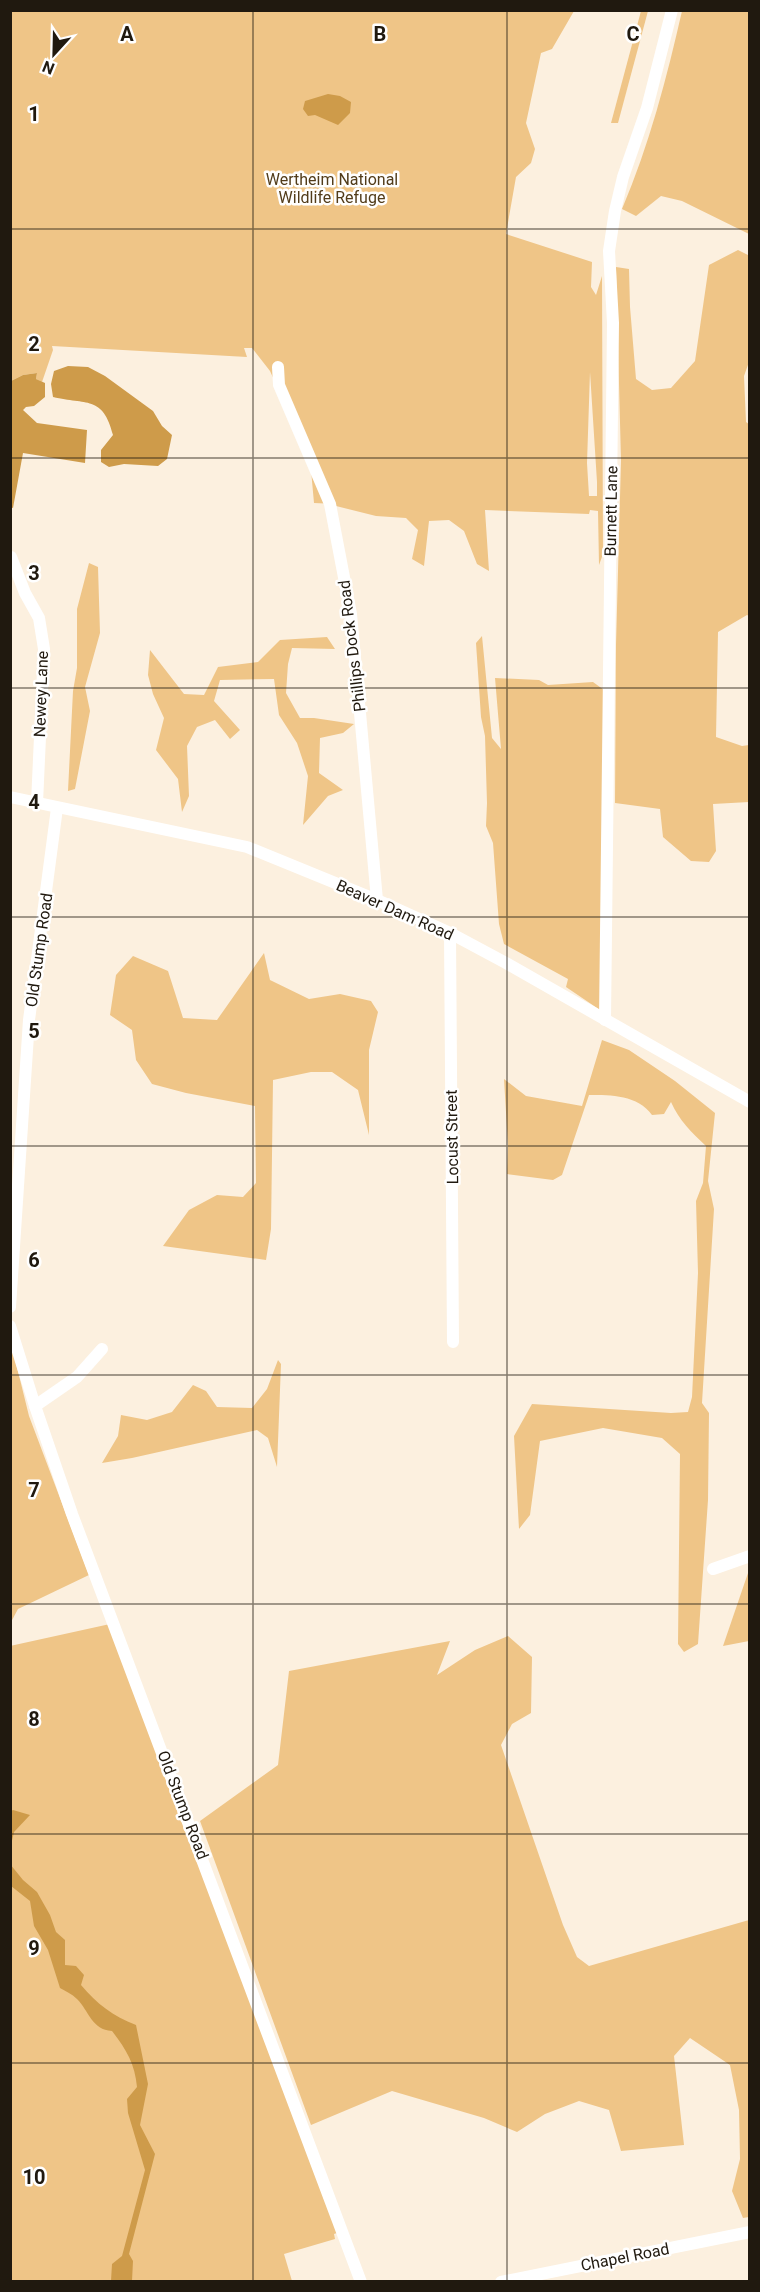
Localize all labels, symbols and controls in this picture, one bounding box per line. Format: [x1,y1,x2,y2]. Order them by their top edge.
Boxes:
text: A [120,22,134,46]
text: B [374,22,386,46]
text: C [626,22,640,46]
north arrow [24,24,84,84]
text: N [40,57,57,78]
text: 1 [28,102,40,126]
park label: Wertheim National Wildlife Refuge [266,170,398,207]
text: 2 [28,332,40,356]
street label: Burnett Lane [601,466,621,556]
text: 3 [28,561,40,585]
street label: Phillips Dock Road [334,579,370,713]
street label: Newey Lane [30,650,52,738]
text: 4 [28,790,40,814]
street label: Beaver Dam Road [333,876,457,944]
street label: Old Stump Road [22,892,56,1008]
text: 5 [28,1019,40,1043]
street label: Locust Street [442,1090,462,1184]
text: 6 [28,1248,40,1272]
text: 7 [28,1478,40,1502]
text: 8 [28,1707,40,1731]
street label: Old Stump Road [153,1748,213,1862]
text: 9 [28,1936,40,1960]
text: 10 [23,2165,45,2189]
street label: Chapel Road [579,2239,671,2275]

